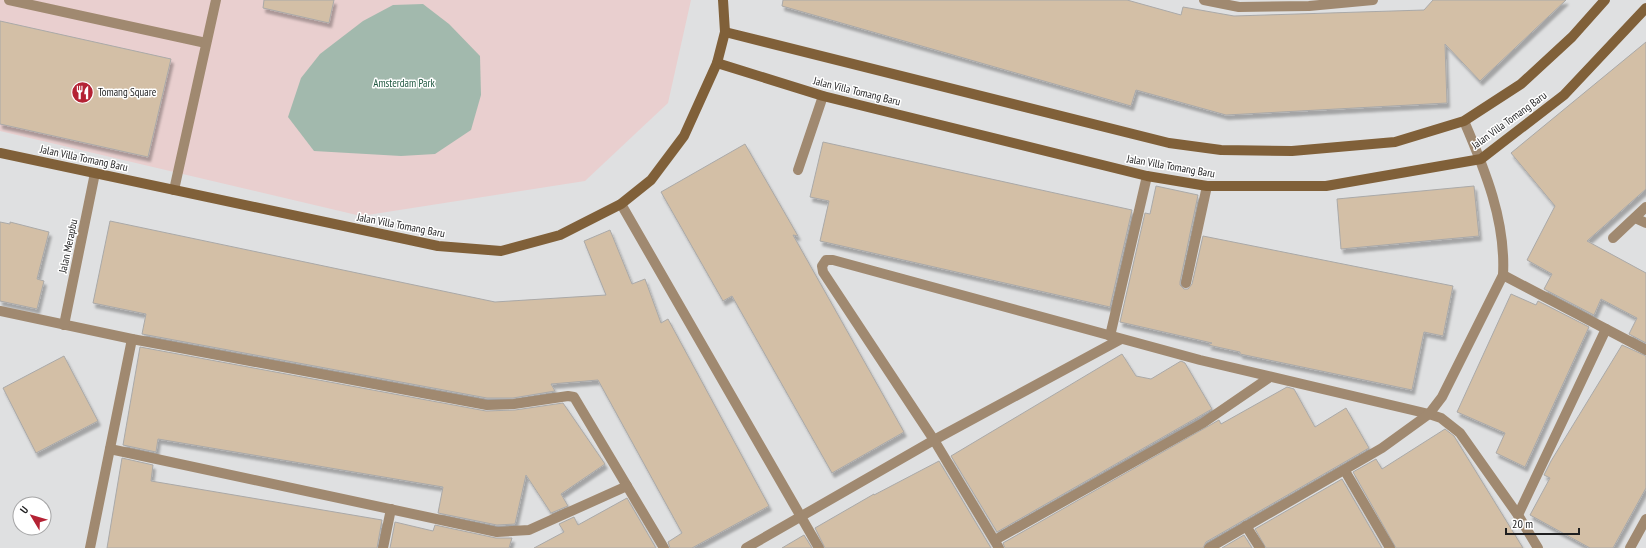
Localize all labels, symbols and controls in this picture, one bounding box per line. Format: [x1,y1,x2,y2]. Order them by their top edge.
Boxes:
street label: Jalan Villa Tomang Baru [811,73,902,109]
park label: Amsterdam Park [373,76,436,90]
restaurant icon: Tomang Square [69,79,95,105]
place label: Tomang Square [98,85,157,99]
street label: Jalan Villa Tomang Baru [1468,88,1549,153]
street label: Jalan Villa Tomang Baru [38,142,129,174]
street label: Jalan Villa Tomang Baru [1125,151,1216,181]
street label: Jalan Villa Tomang Baru [355,209,446,240]
street label: Jalan Merapbu [55,218,81,275]
north arrow [12,496,52,536]
text: U [17,503,32,516]
scale bar [1506,510,1579,536]
text: 20 m [1512,516,1533,531]

